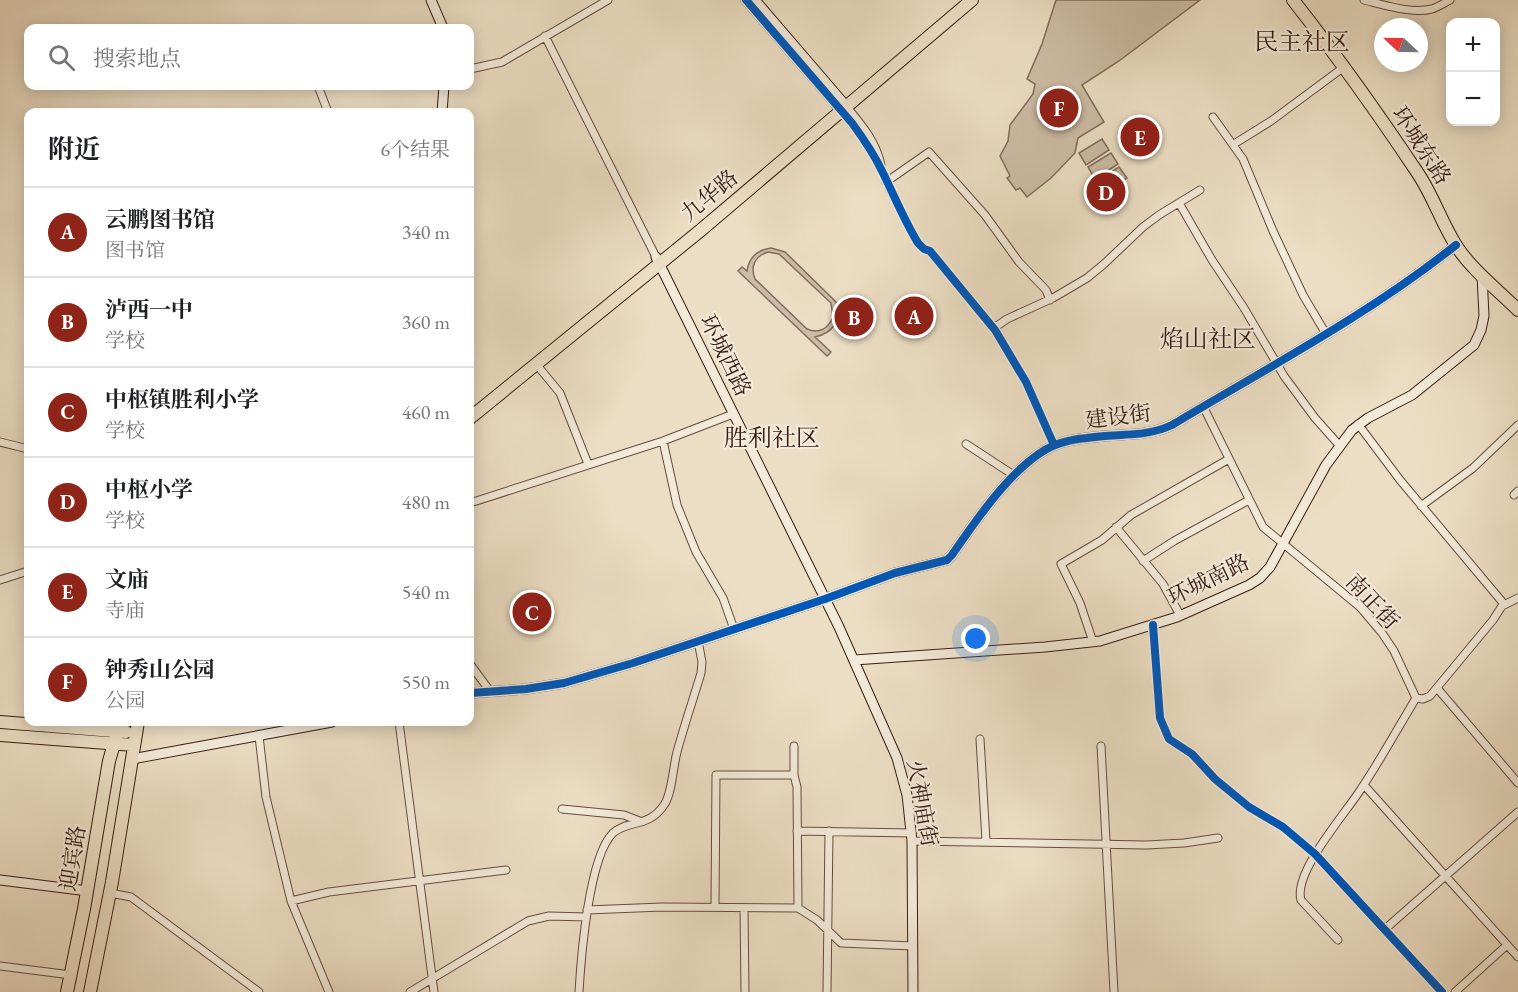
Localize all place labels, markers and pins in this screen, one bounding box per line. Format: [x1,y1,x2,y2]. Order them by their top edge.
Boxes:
pin: F [1040,86,1078,130]
pin: E [1120,114,1160,160]
pin: D [1086,170,1126,214]
pin: B [834,294,874,340]
pin: A [894,294,934,338]
pin: C [512,590,552,634]

